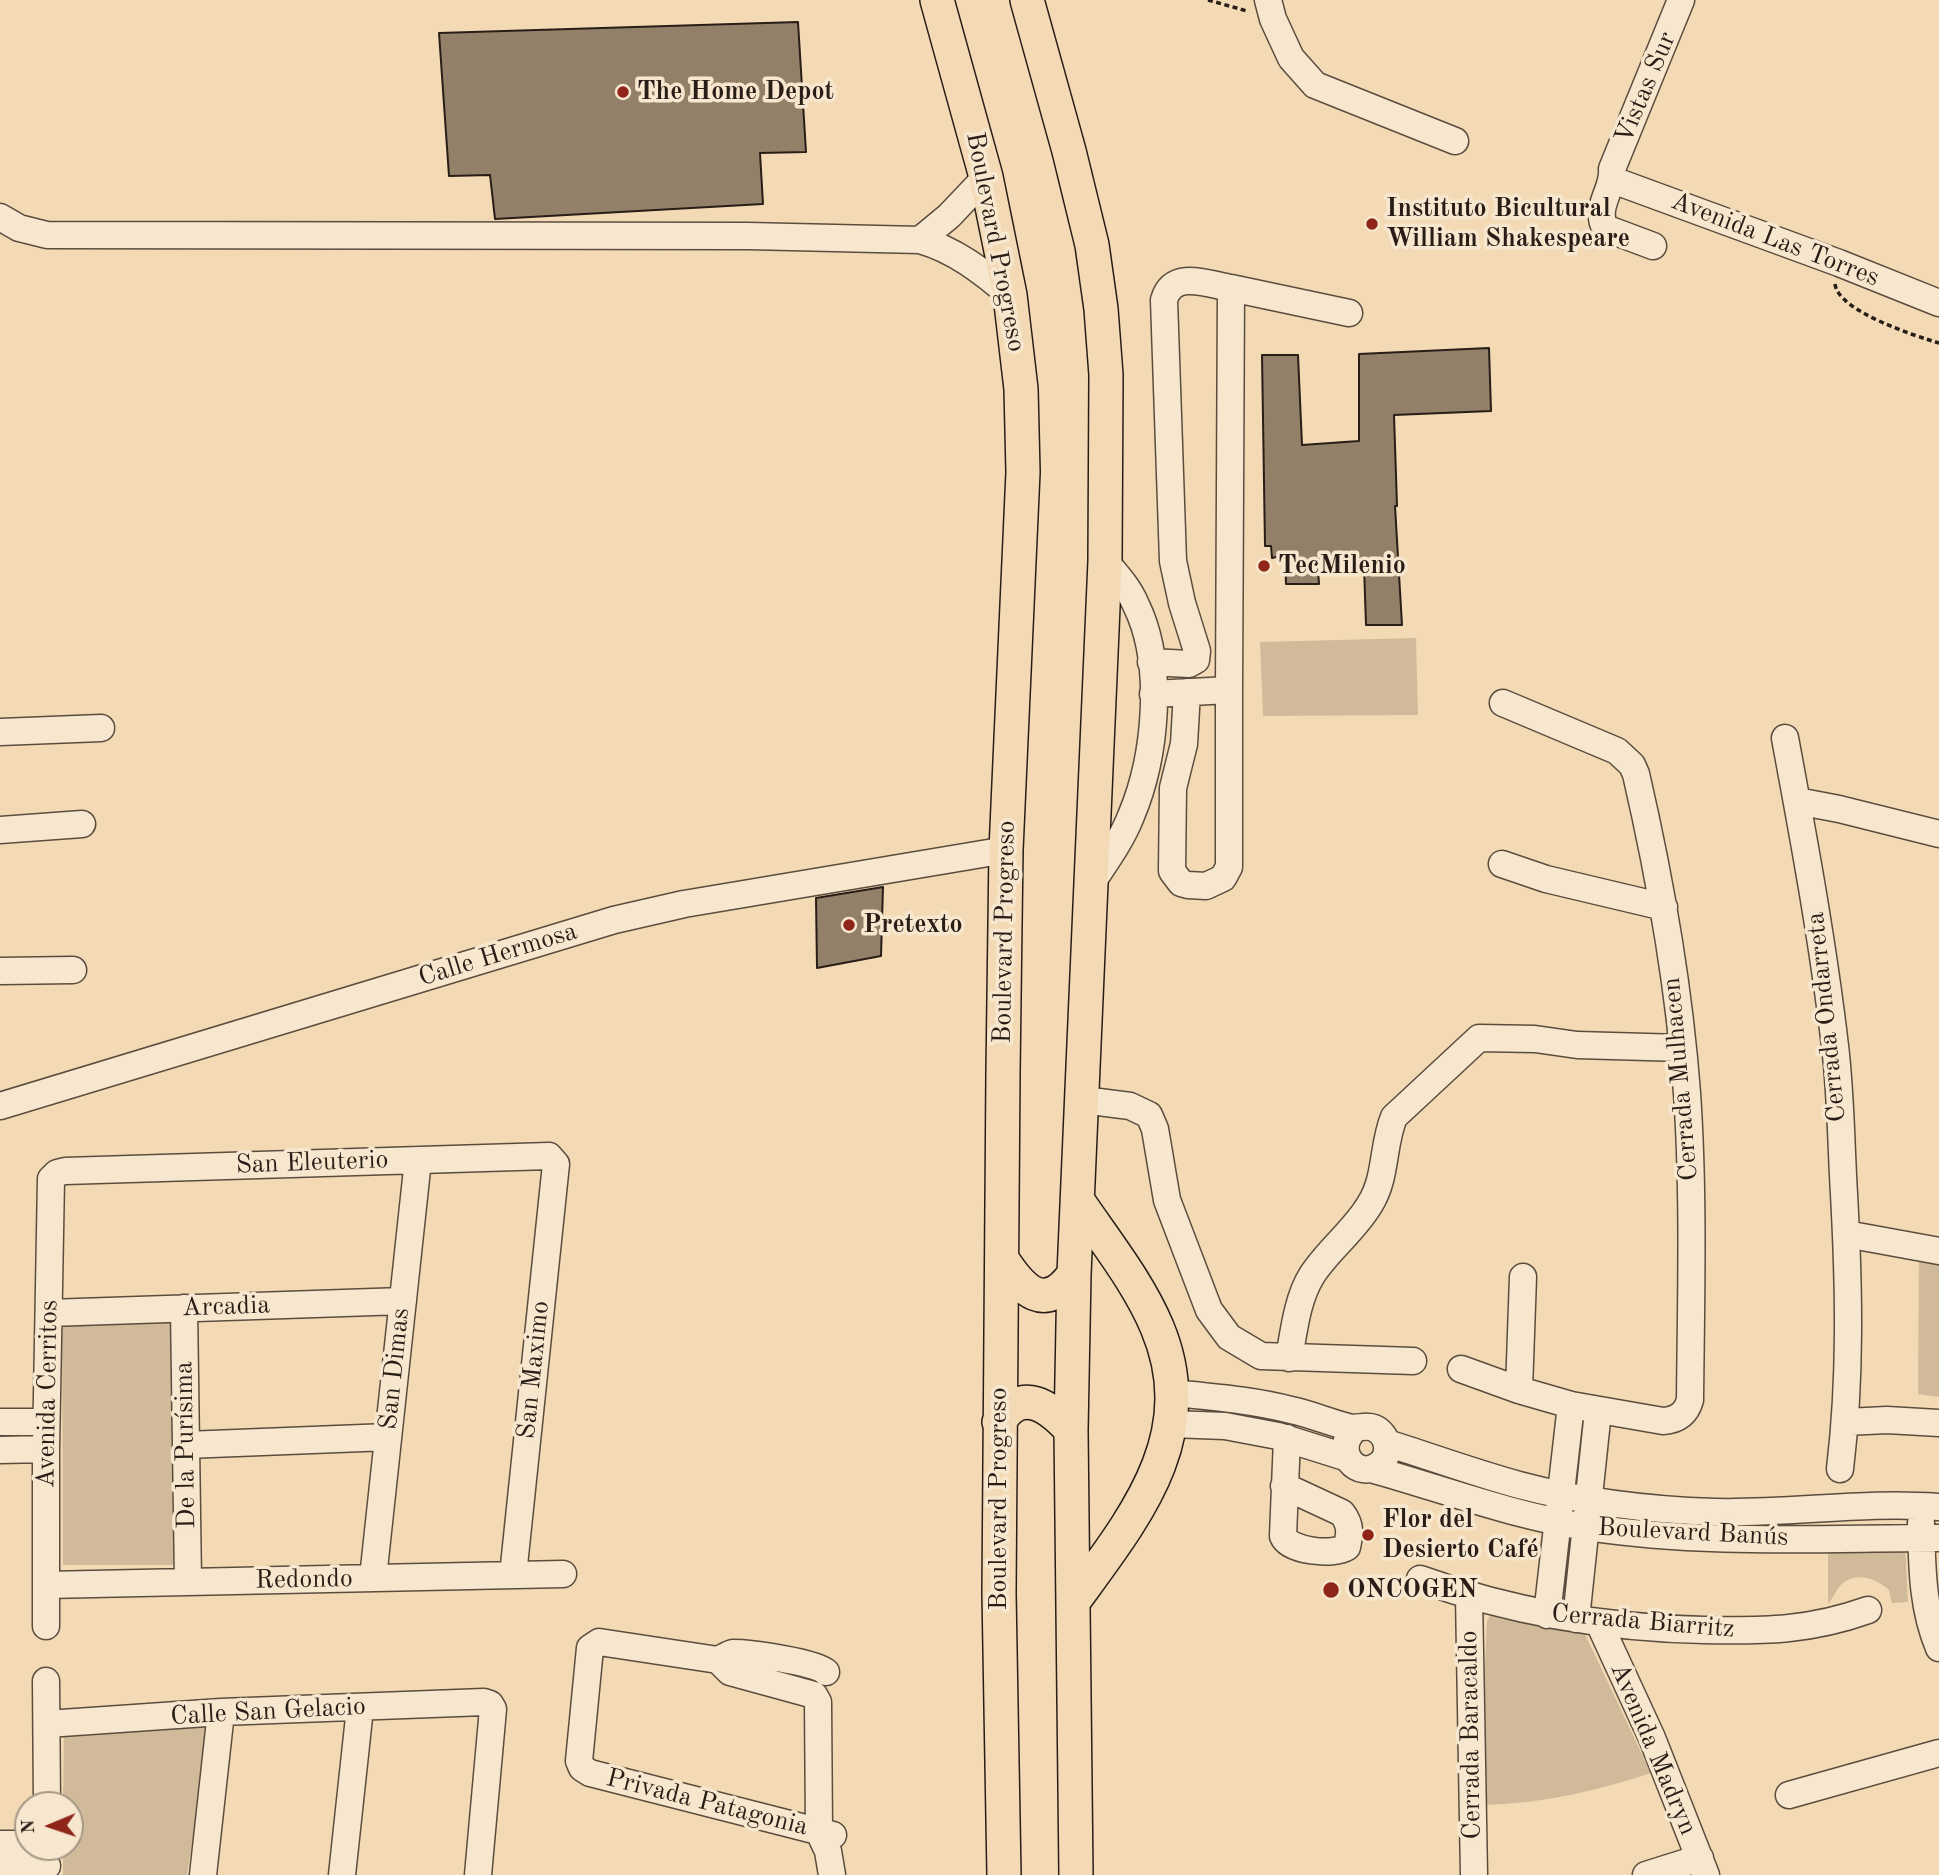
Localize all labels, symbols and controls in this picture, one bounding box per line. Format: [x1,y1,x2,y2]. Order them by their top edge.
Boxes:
street label: Vistas Sur [1609,27,1683,149]
place label: The Home Depot [637,76,834,108]
marker: The Home Depot [615,84,631,100]
street label: Boulevard Progreso [958,130,1032,354]
street label: Avenida Las Torres [1666,186,1884,294]
place label: Instituto Bicultural William Shakespeare [1386,193,1630,255]
marker: Instituto Bicultural William Shakespeare [1364,216,1380,232]
place label: TecMilenio [1278,550,1406,582]
marker: TecMilenio [1256,558,1272,574]
street label: Boulevard Progreso [987,820,1023,1044]
place label: Pretexto [863,909,963,941]
street label: Cerrada Ondarreta [1800,910,1854,1124]
street label: Calle Hermosa [415,916,581,994]
marker: Pretexto [841,917,857,933]
street label: Cerrada Mulhacen [1657,976,1705,1182]
street label: San Eleuterio [235,1145,389,1181]
street label: Arcadia [181,1290,271,1324]
street label: San Maximo [511,1299,557,1441]
street label: Avenida Cerritos [31,1300,65,1488]
street label: San Dimas [373,1307,417,1431]
street label: De la Purísima [169,1361,203,1529]
street label: Boulevard Progreso [983,1387,1015,1611]
place label: Flor del Desierto Café [1382,1504,1539,1566]
street label: Boulevard Banús [1597,1512,1789,1554]
marker: Flor del Desierto Café [1360,1527,1376,1543]
street label: Redondo [255,1564,353,1596]
place label: ONCOGEN [1347,1574,1478,1606]
marker: ONCOGEN [1321,1580,1341,1600]
street label: Cerrada Biarritz [1550,1598,1736,1646]
street label: Cerrada Baracaldo [1454,1630,1488,1840]
street label: Avenida Madryn [1603,1658,1703,1840]
street label: Calle San Gelacio [170,1691,366,1733]
street label: Privada Patagonia [603,1763,811,1843]
north arrow [14,1791,84,1861]
text: N [20,1819,39,1834]

